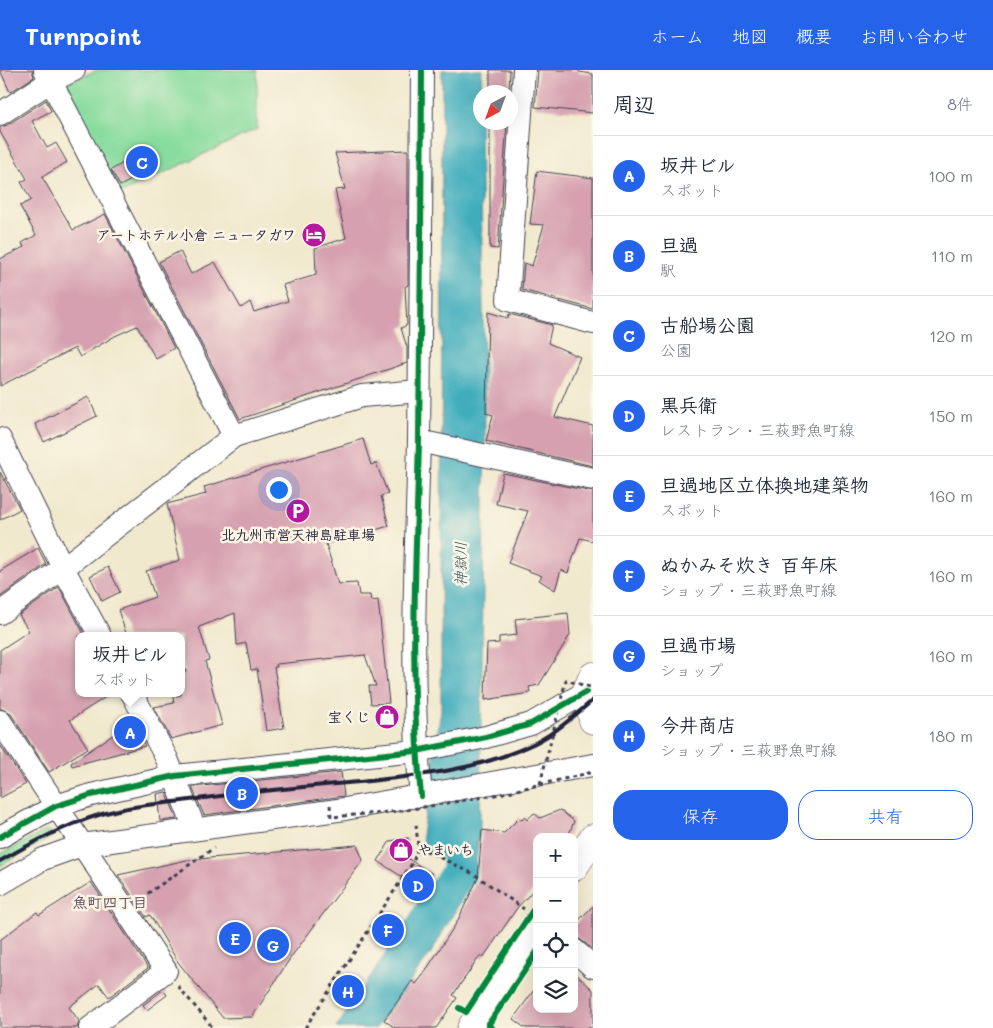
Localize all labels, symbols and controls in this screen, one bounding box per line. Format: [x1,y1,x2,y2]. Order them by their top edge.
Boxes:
text: Turnpoint [25,20,141,51]
text: ホーム [651,24,704,48]
text: 地図 [732,24,768,48]
text: 概要 [796,24,832,48]
text: お問い合わせ [860,24,968,48]
north arrow [473,85,518,130]
text: 周辺 [613,90,655,117]
text: 8件 [947,93,973,114]
pin: C [126,143,158,181]
text: 坂井ビル [660,152,736,177]
text: A [623,165,635,186]
text: 100 m [928,165,973,186]
text: スポット [660,179,724,200]
hotel icon: アートホテル小倉 ニュータガワ [301,222,327,248]
place label: アートホテル小倉 ニュータガワ [97,225,296,244]
text: 旦過 [660,232,698,257]
text: B [624,245,634,266]
text: 110 m [931,245,973,266]
text: 駅 [660,259,676,280]
text: 古船場公園 [660,312,755,337]
text: C [623,325,635,346]
text: 120 m [929,325,973,346]
text: 公園 [660,339,692,360]
text: 黒兵衛 [660,392,717,417]
text: D [623,405,635,426]
text: 150 m [929,405,973,426]
text: レストラン · 三萩野魚町線 [660,419,855,440]
text: 旦過地区立体換地建築物 [660,472,869,497]
your location [266,477,292,503]
text: E [624,485,634,506]
text: 160 m [928,485,973,506]
parking icon: 北九州市営天神島駐車場 [285,498,311,524]
text: スポット [660,499,724,520]
place label: 北九州市営天神島駐車場 [221,525,375,544]
water label: 神獄川 [450,541,470,587]
text: ぬかみそ炊き 百年床 [660,552,838,577]
text: F [624,565,634,586]
text: 160 m [928,565,973,586]
text: ショップ · 三萩野魚町線 [660,579,837,600]
popup [75,632,185,697]
text: 旦過市場 [660,632,736,657]
text: 坂井ビル [92,641,168,666]
text: G [623,645,635,666]
text: 160 m [928,645,973,666]
text: ショップ [660,659,723,680]
text: スポット [92,668,156,689]
shop icon: 宝くじ [374,704,400,730]
place label: 宝くじ [328,707,370,726]
text: 今井商店 [660,712,736,737]
pin: A [114,713,146,751]
text: H [623,725,635,746]
text: 180 m [928,725,973,746]
text: ショップ · 三萩野魚町線 [660,739,837,760]
pin: B [226,774,258,812]
button: 保存 [613,790,788,840]
button: 共有 [798,790,973,840]
map controls [533,833,578,1013]
button: + [533,833,578,878]
shop icon: やまいち [388,837,414,863]
place label: やまいち [418,840,474,859]
pin: D [402,866,434,904]
button: − [533,878,578,923]
district label: 魚町四丁目 [72,892,148,912]
pin: F [372,911,404,949]
pin: E [219,919,251,957]
button: locate [533,923,578,968]
pin: G [257,926,289,964]
button: layers [533,968,578,1013]
pin: H [332,972,364,1010]

